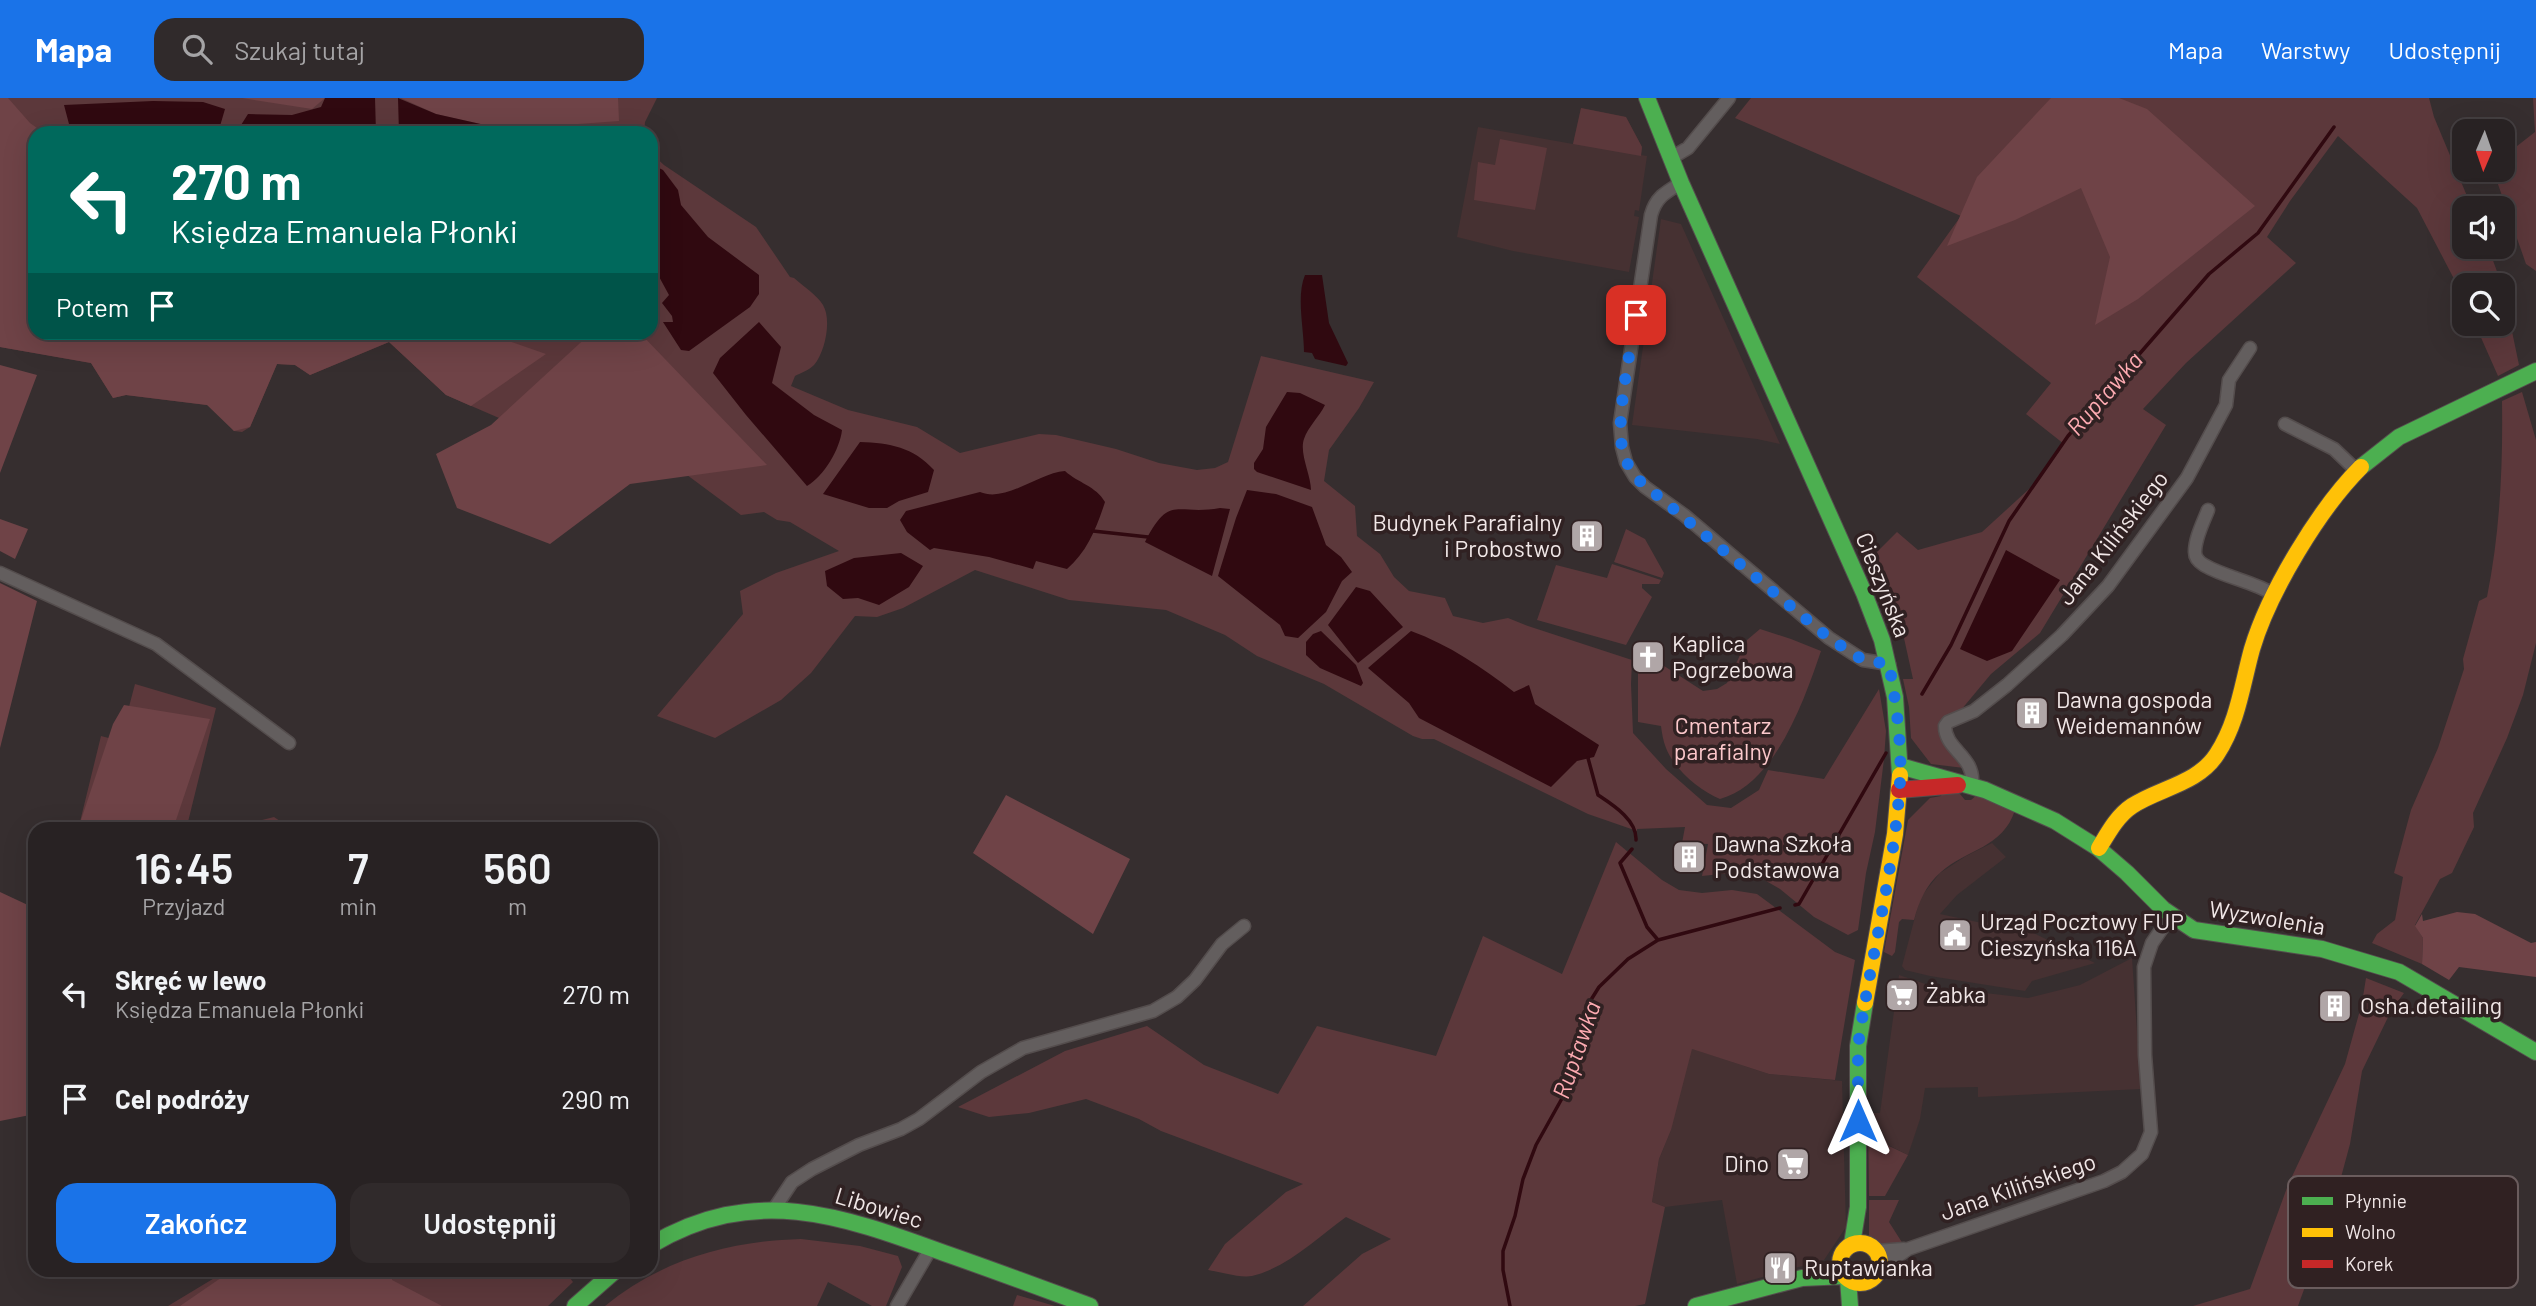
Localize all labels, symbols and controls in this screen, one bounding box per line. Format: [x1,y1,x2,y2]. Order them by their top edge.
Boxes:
search box [154,18,644,81]
text: Mapa [35,29,112,69]
icon: search [178,30,216,68]
text: Szukaj tutaj [234,34,365,65]
text: Mapa [2168,35,2223,64]
text: Warstwy [2261,35,2350,64]
text: Udostępnij [2388,35,2501,64]
north arrow [2452,119,2515,182]
map controls [2452,119,2515,336]
text: 270 m [171,151,301,210]
icon: left [56,154,147,245]
button: sound [2452,196,2515,259]
text: Księdza Emanuela Płonki [171,211,518,249]
button: search [2452,273,2515,336]
pin [1606,285,1666,345]
icon: arrive [143,287,181,325]
text: Potem [56,291,129,322]
icon: arrive [1617,296,1655,334]
water label: Ruptawka [2060,345,2148,441]
street label: Jana Kilińskiego [2051,465,2173,610]
place label: Budynek Parafialny i Probostwo [1373,508,1562,562]
building icon: Budynek Parafialny i Probostwo [1568,517,1606,555]
street label: Cieszyńska [1850,528,1918,641]
place label: Kaplica Pogrzebowa [1672,629,1794,683]
church icon: Kaplica Pogrzebowa [1629,638,1667,676]
place label: Dawna gospoda Weidemannów [2056,685,2212,739]
building icon: Dawna gospoda Weidemannów [2013,694,2051,732]
park label: Cmentarz parafialny [1674,711,1773,765]
place label: Dawna Szkoła Podstawowa [1714,829,1852,883]
building icon: Dawna Szkoła Podstawowa [1670,838,1708,876]
text: 16:45 [134,842,233,892]
text: 7 [348,842,368,892]
text: 560 [483,842,552,892]
text: Przyjazd [142,892,225,920]
text: min [340,892,377,920]
text: m [508,892,527,920]
street label: Wyzwolenia [2207,894,2327,940]
place label: Urząd Pocztowy FUP Cieszyńska 116A [1980,907,2184,961]
public building icon: Urząd Pocztowy FUP Cieszyńska 116A [1936,916,1974,954]
text: Skręć w lewo [115,964,267,995]
icon: left [56,975,94,1013]
supermarket icon: Żabka [1883,976,1921,1014]
text: 270 m [562,978,630,1009]
place label: Żabka [1926,980,1986,1008]
building icon: Osha.detailing [2316,987,2354,1025]
place label: Osha.detailing [2360,991,2502,1019]
text: Księdza Emanuela Płonki [115,995,364,1023]
water label: Ruptawka [1545,997,1606,1102]
icon: arrive [56,1080,94,1118]
text: Cel podróży [115,1083,249,1114]
text: 290 m [561,1083,630,1114]
position arrow [1821,1084,1895,1158]
supermarket icon: Dino [1774,1145,1812,1183]
street label: Jana Kilińskiego [1936,1146,2099,1226]
place label: Dino [1724,1149,1769,1177]
legend [2288,1176,2518,1288]
street label: Libowiec [832,1180,926,1234]
button: Zakończ [56,1183,336,1263]
button: Udostępnij [350,1183,630,1263]
text: Płynnie [2345,1189,2407,1212]
text: Wolno [2345,1220,2396,1243]
restaurant icon: Ruptawianka [1761,1249,1799,1287]
text: Korek [2345,1252,2393,1275]
place label: Ruptawianka [1804,1253,1933,1281]

